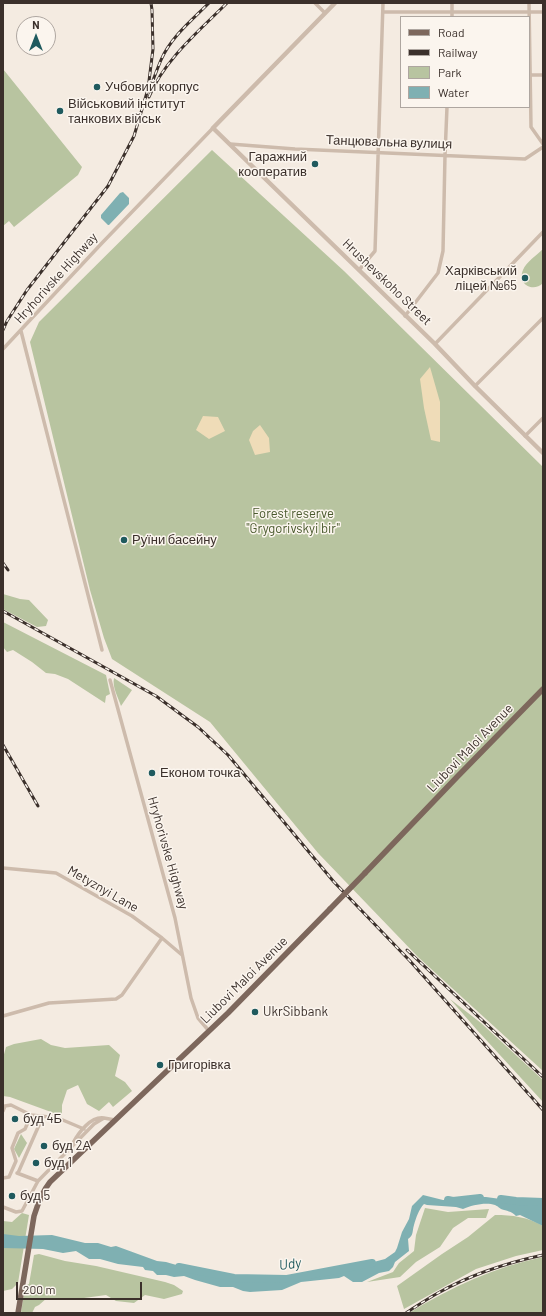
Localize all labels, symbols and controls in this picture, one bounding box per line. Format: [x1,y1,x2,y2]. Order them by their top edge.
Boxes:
north arrow [16,16,56,56]
legend [400,16,530,108]
text: N [32,18,40,31]
text: Road [438,25,465,39]
text: Railway [438,45,477,59]
text: Park [438,65,462,79]
place label: Учбовий корпус [105,79,199,95]
marker: Учбовий корпус [92,82,102,92]
text: Water [438,85,469,99]
place label: Військовий інститут танкових військ [68,96,186,127]
marker: Військовий інститут танкових військ [55,106,65,116]
street label: Танцювальна вулиця [326,132,452,152]
place label: Гаражний кооператив [238,149,307,180]
marker: Гаражний кооператив [310,159,320,169]
street label: Hryhorivske Highway [11,229,101,327]
street label: Hrushevskoho Street [339,236,435,328]
place label: Харківський ліцей №65 [445,263,517,294]
marker: Харківський ліцей №65 [520,273,530,283]
park label: Forest reserve "Grygorivskyi bir" [246,506,340,537]
place label: Руїни басейну [132,532,217,548]
marker: Руїни басейну [119,535,129,545]
street label: Liubovi Maloi Avenue [424,701,516,795]
place label: Економ точка [160,765,240,781]
marker: Економ точка [147,768,157,778]
street label: Hryhorivske Highway [144,795,192,911]
street label: Metyznyi Lane [65,862,141,916]
street label: Liubovi Maloi Avenue [197,933,291,1027]
place label: UkrSibbank [263,1004,328,1020]
marker: UkrSibbank [250,1007,260,1017]
place label: Григорівка [168,1057,231,1073]
marker: Григорівка [155,1060,165,1070]
place label: буд 4Б [23,1111,62,1127]
marker: буд 4Б [10,1114,20,1124]
place label: буд 2А [52,1138,91,1154]
marker: буд 2А [39,1141,49,1151]
place label: буд 1 [44,1155,72,1171]
marker: буд 1 [31,1158,41,1168]
place label: буд 5 [20,1188,50,1204]
marker: буд 5 [7,1191,17,1201]
water label: Udy [278,1254,302,1274]
scale bar [18,1274,144,1300]
text: 200 m [23,1282,55,1296]

